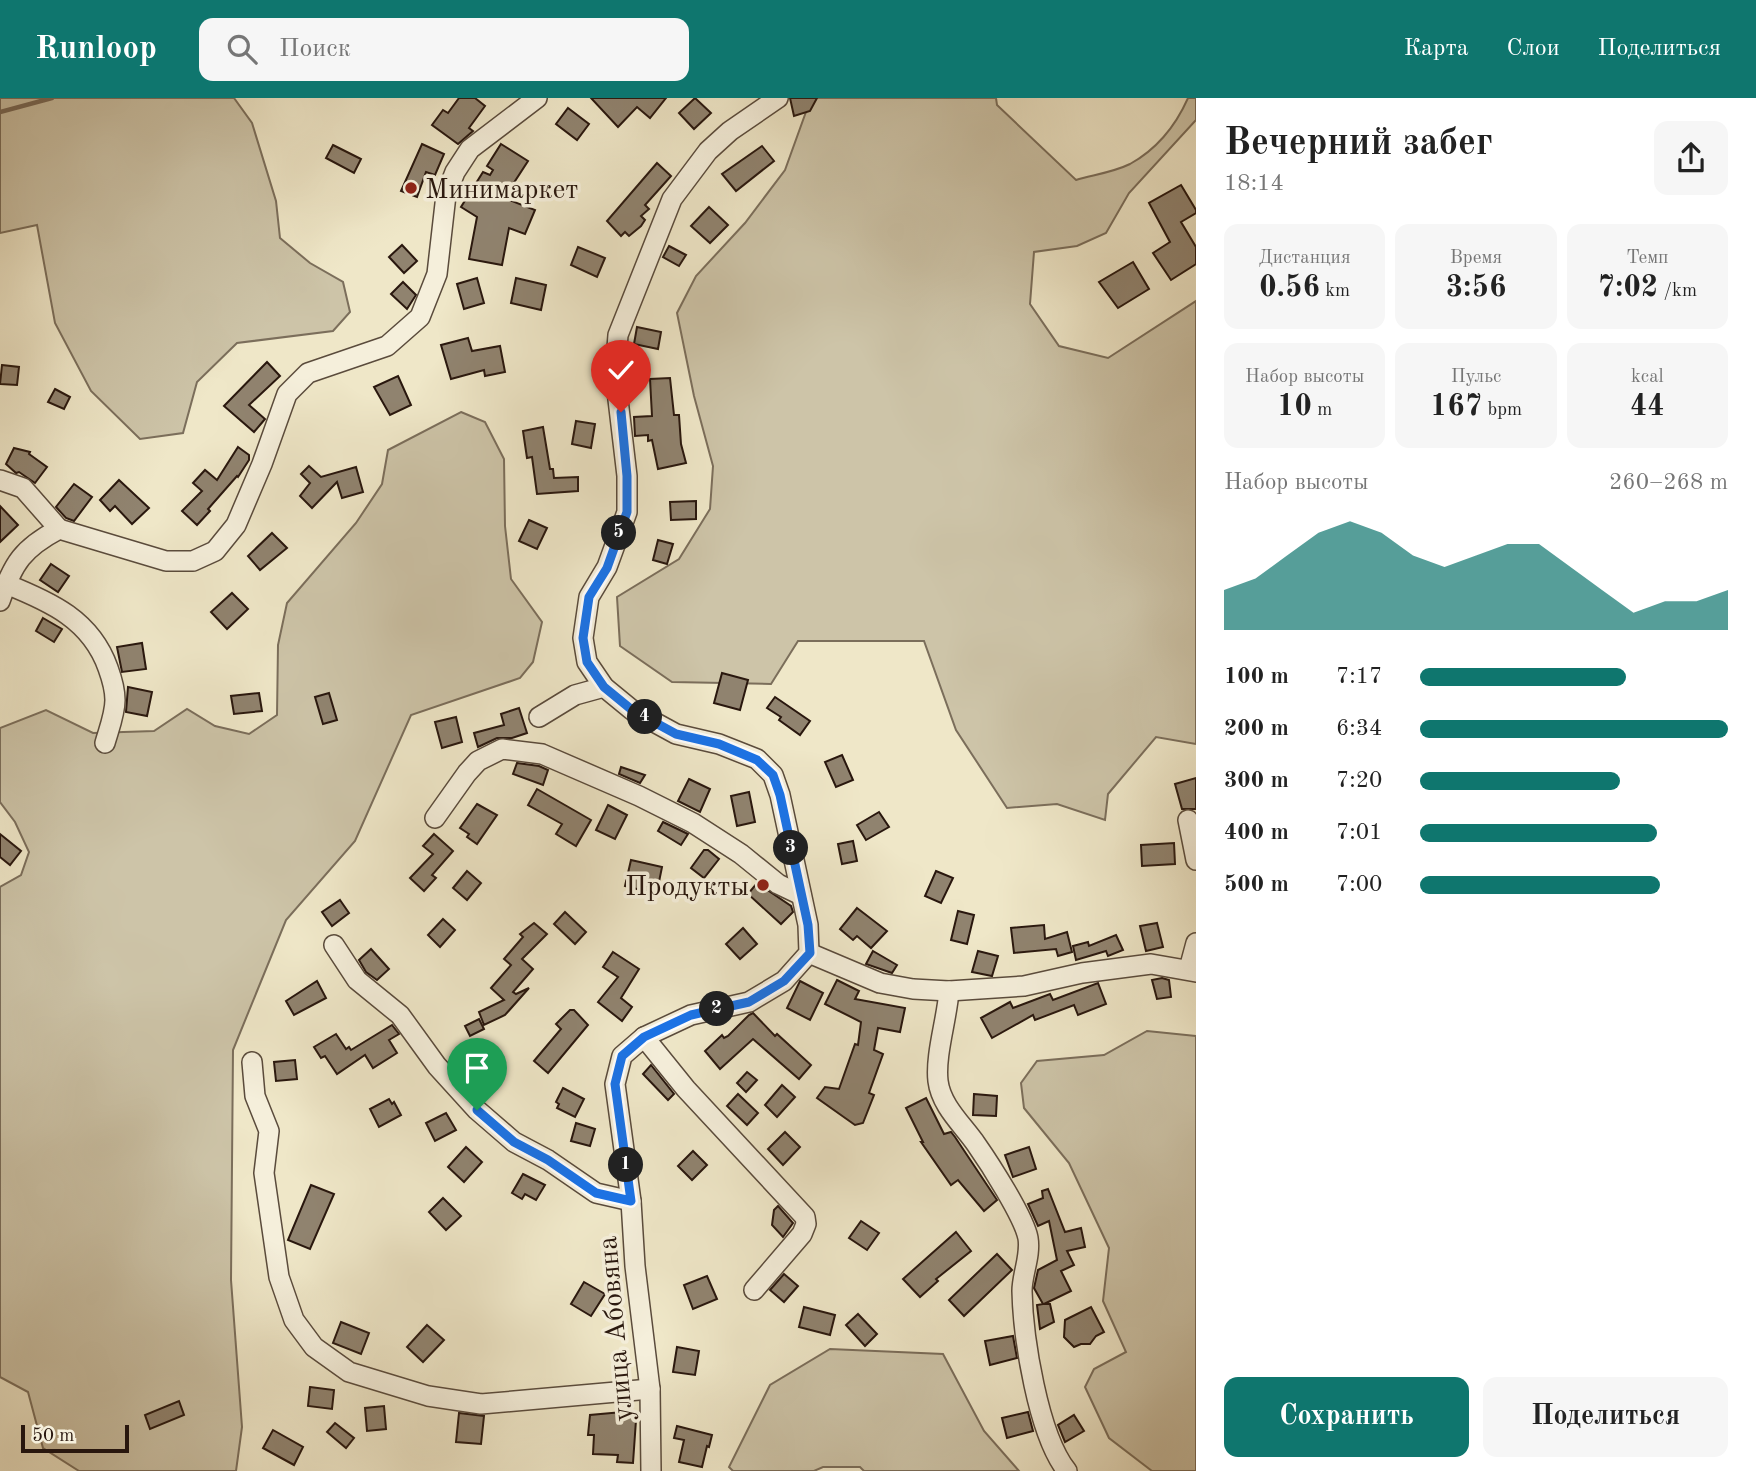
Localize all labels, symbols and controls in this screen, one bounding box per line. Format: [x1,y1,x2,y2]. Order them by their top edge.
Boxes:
search box [199,18,689,81]
icon: search [223,30,261,68]
text: Runloop [35,33,157,66]
text: Поиск [279,36,351,62]
text: Карта [1404,37,1469,61]
text: Слои [1507,37,1560,61]
text: Поделиться [1598,37,1721,61]
button: share [1654,121,1728,195]
text: Вечерний забег [1224,125,1493,163]
text: 18:14 [1224,172,1284,195]
place label: Минимаркет [425,177,579,205]
marker: Минимаркет [403,180,419,196]
text: Дистанция [1259,249,1351,268]
text: Время [1450,249,1502,268]
text: Темп [1626,249,1669,268]
text: 0.56 [1259,273,1320,303]
text: 3:56 [1446,273,1506,303]
text: 7:02 [1598,273,1658,303]
text: km [1320,282,1350,301]
text: /km [1658,282,1697,301]
pin [591,340,651,412]
icon: check [602,351,640,389]
text: Набор высоты [1245,368,1364,387]
text: Пульс [1451,368,1501,387]
text: kcal [1631,368,1664,387]
text: 10 [1277,392,1312,422]
text: 167 [1430,392,1482,422]
text: 44 [1630,392,1665,422]
text: m [1312,401,1332,420]
text: bpm [1482,401,1522,420]
text: Набор высоты [1224,471,1368,494]
text: 260–268 m [1609,471,1728,494]
pin: 5 [602,516,636,550]
text: 5 [613,523,624,542]
text: 100 m [1224,665,1289,688]
text: 7:17 [1336,665,1382,688]
pin: 4 [628,700,662,734]
text: 4 [639,707,650,726]
text: 200 m [1224,717,1289,740]
text: 6:34 [1336,717,1382,740]
text: 300 m [1224,769,1289,792]
text: 7:20 [1336,769,1382,792]
text: 400 m [1224,821,1289,844]
text: 7:01 [1336,821,1382,844]
pin: 3 [774,830,808,866]
text: 3 [785,838,796,857]
text: 500 m [1224,873,1289,896]
text: 7:00 [1336,873,1382,896]
place label: Продукты [625,874,749,902]
marker: Продукты [755,877,771,893]
pin: 2 [700,992,734,1026]
text: 2 [711,999,722,1018]
pin [447,1038,507,1110]
icon: arrive [458,1049,496,1087]
pin: 1 [608,1148,644,1182]
text: 1 [620,1155,631,1174]
street label: улица Абовяна [595,1235,639,1423]
button: Сохранить [1224,1377,1469,1457]
button: Поделиться [1483,1377,1728,1457]
scale bar [21,1422,130,1454]
text: 50 m [32,1427,74,1446]

